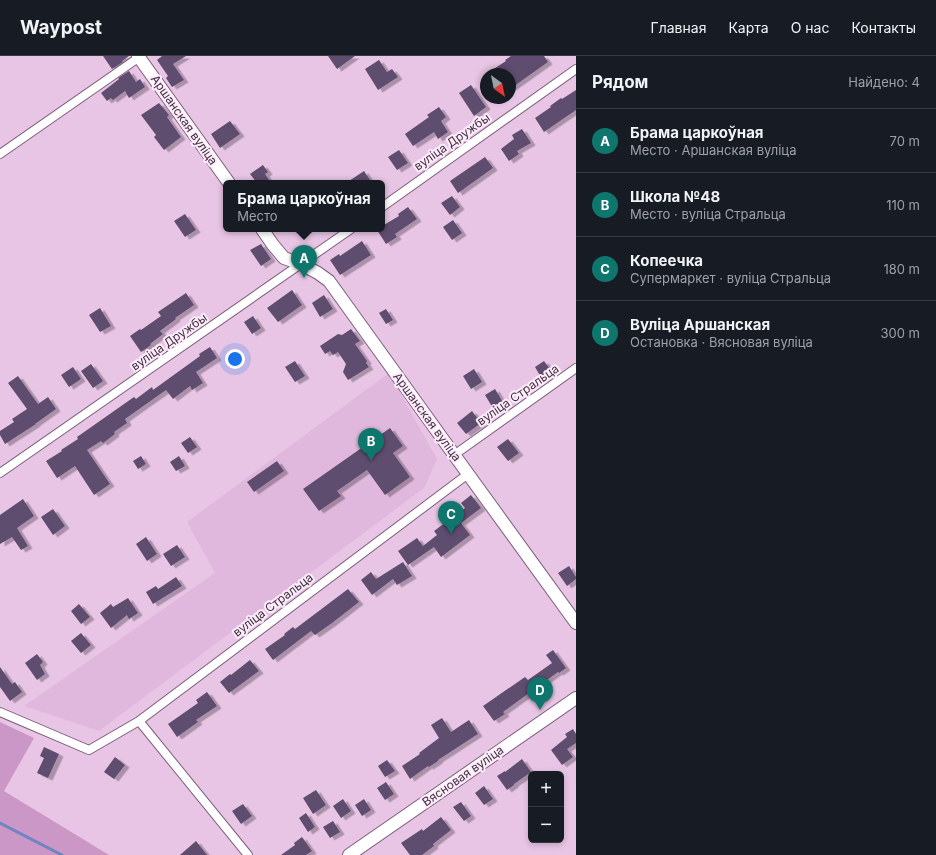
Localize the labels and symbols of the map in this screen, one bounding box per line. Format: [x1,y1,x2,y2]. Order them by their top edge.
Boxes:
north arrow [480,68,516,104]
street label: Аршанская вуліца [148,72,221,167]
street label: вуліца Дружбы [411,110,493,173]
pin: A [291,245,317,278]
street label: вуліца Дружбы [128,310,210,373]
your location [225,349,245,369]
street label: вуліца Стральца [474,361,561,428]
street label: Аршанская вуліца [390,369,465,464]
pin: B [358,428,384,461]
pin: C [438,501,464,534]
street label: вуліца Стральца [230,570,316,640]
pin: D [527,677,553,710]
street label: Вясновая вуліца [419,742,506,809]

